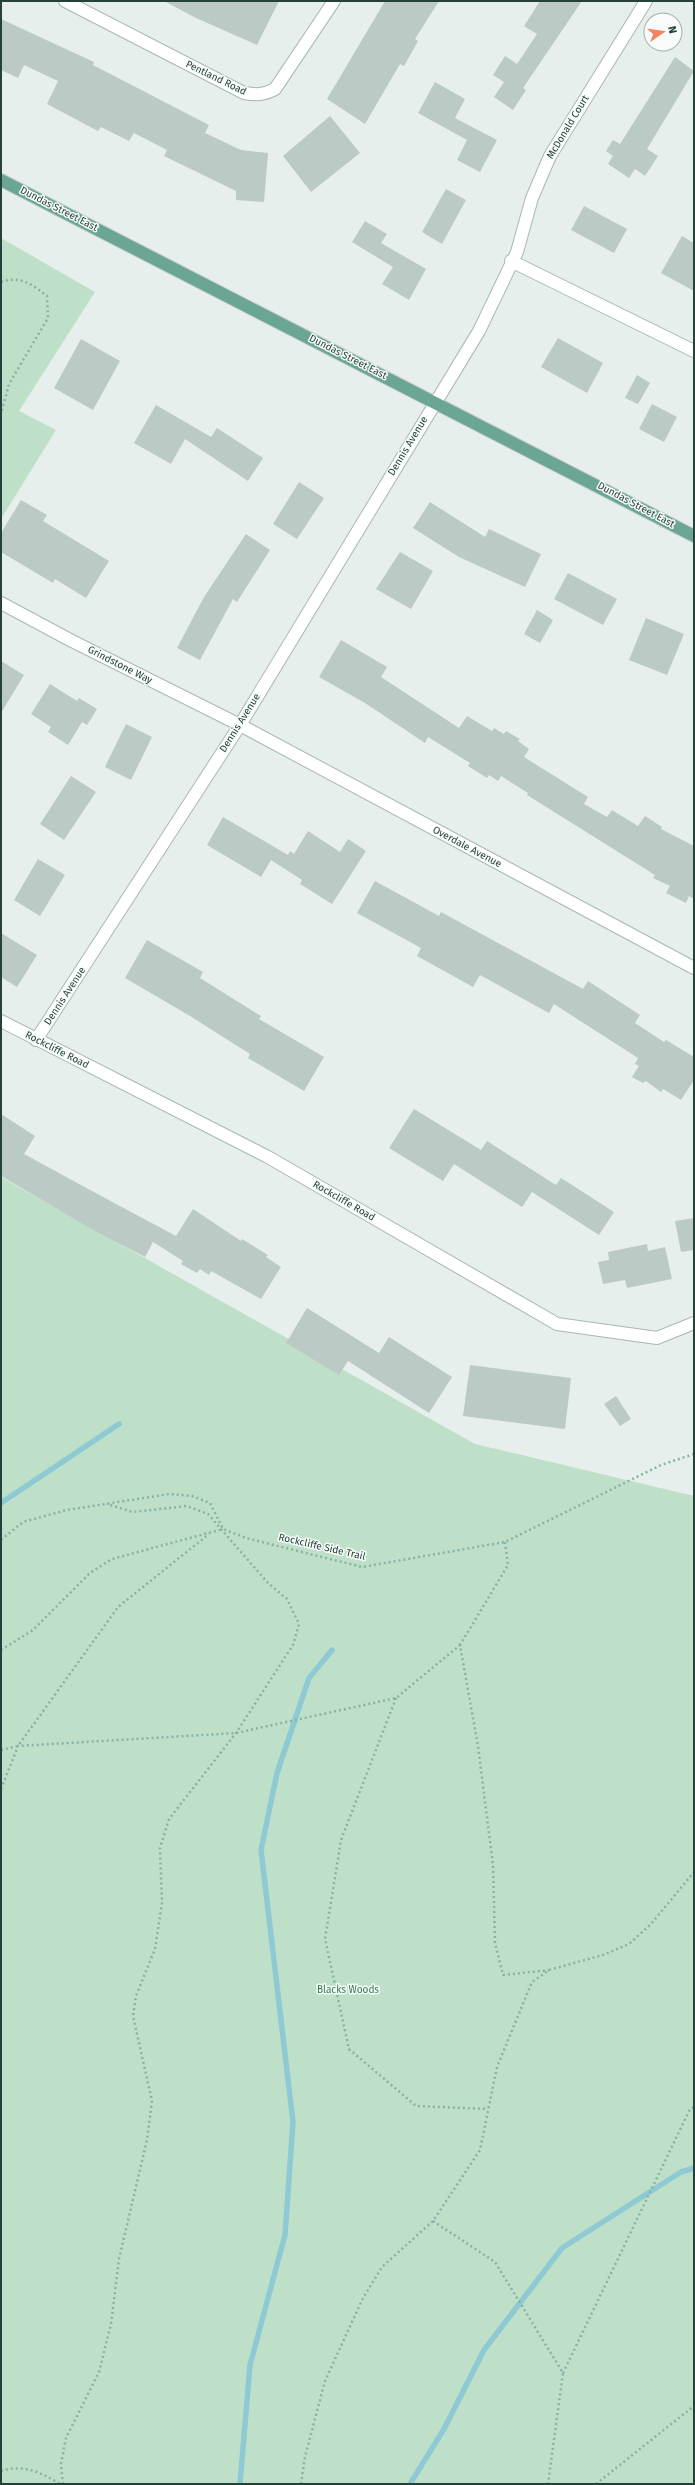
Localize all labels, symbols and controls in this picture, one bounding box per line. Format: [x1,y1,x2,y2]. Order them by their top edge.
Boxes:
north arrow [643,12,683,52]
text: N [665,25,679,35]
street label: Pentland Road [184,58,248,98]
street label: McDonald Court [544,93,592,161]
street label: Dundas Street East [18,184,100,234]
street label: Dundas Street East [307,332,389,382]
street label: Dennis Avenue [386,414,430,478]
street label: Dundas Street East [595,480,677,531]
street label: Grindstone Way [86,644,154,686]
street label: Dennis Avenue [217,691,263,755]
street label: Overdale Avenue [430,824,504,870]
street label: Dennis Avenue [42,965,88,1027]
street label: Rockcliffe Road [23,1029,91,1071]
street label: Rockcliffe Road [311,1178,377,1224]
street label: Rockcliffe Side Trail [277,1531,367,1563]
park label: Blacks Woods [317,1984,379,1996]

